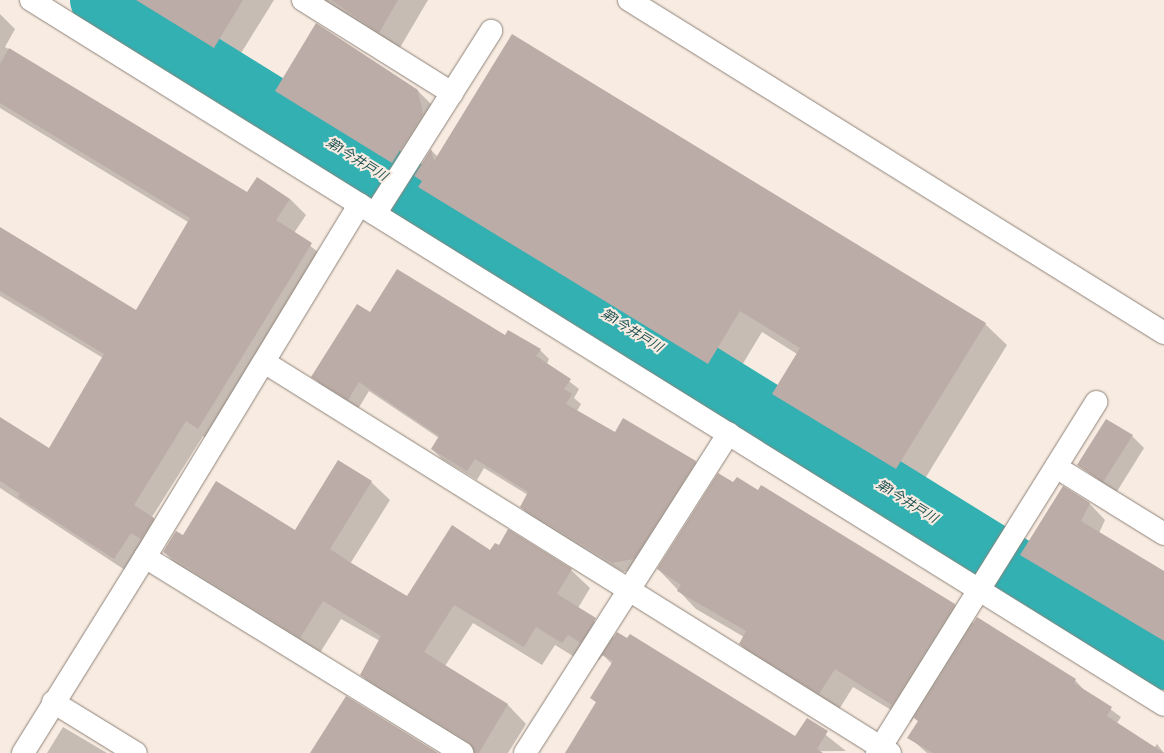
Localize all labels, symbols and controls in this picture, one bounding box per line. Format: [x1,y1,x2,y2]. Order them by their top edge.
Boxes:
water label: 第1今井戸川 [324,134,390,184]
water label: 第1今井戸川 [599,305,665,355]
water label: 第1今井戸川 [874,476,940,526]

